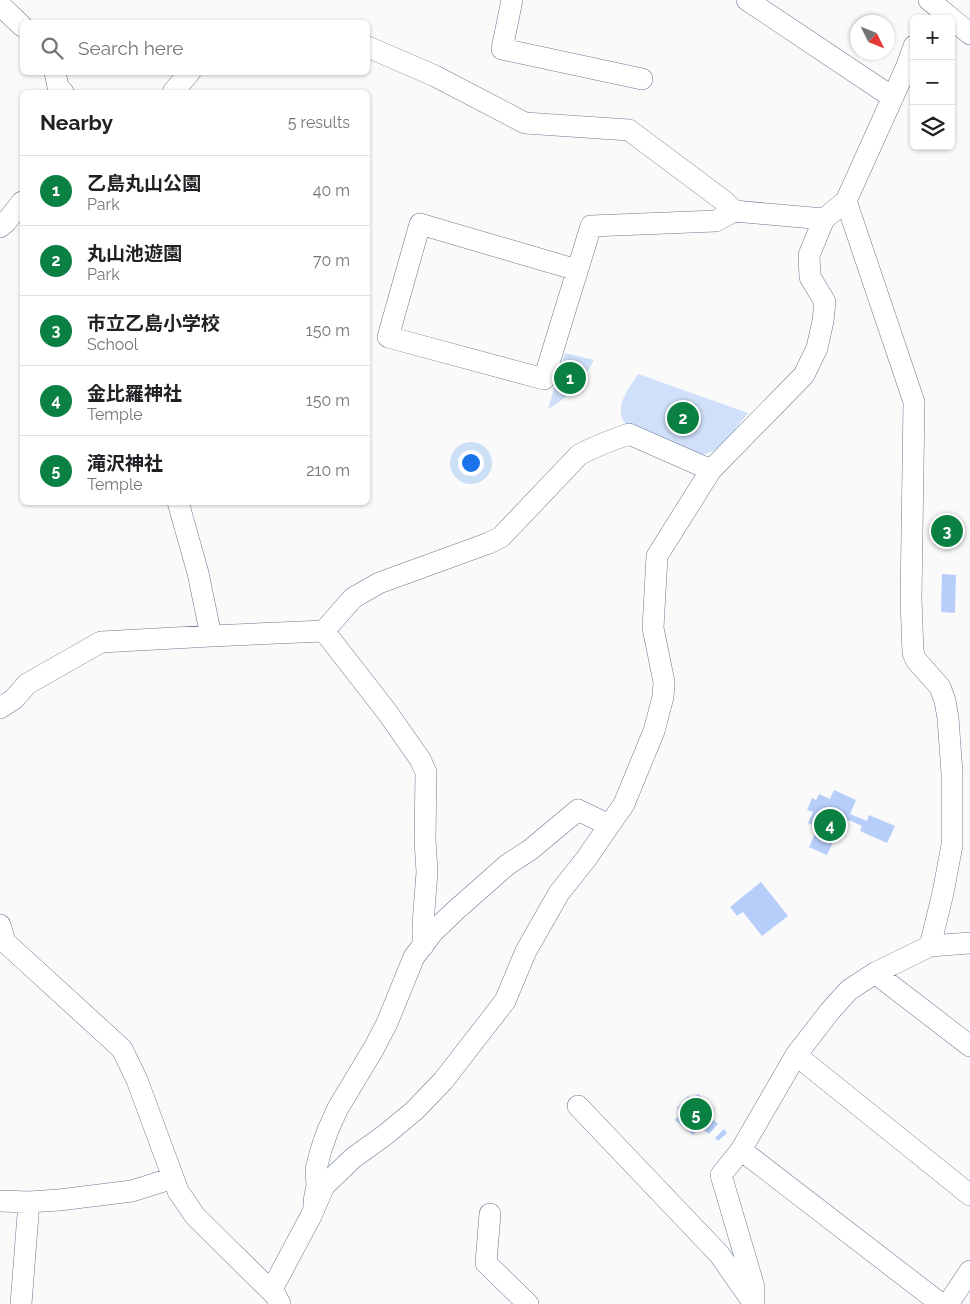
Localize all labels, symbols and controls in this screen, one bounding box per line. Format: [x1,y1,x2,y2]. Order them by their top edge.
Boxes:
north arrow [850,15,895,60]
map controls [910,15,955,150]
button: + [910,15,955,60]
search box [20,20,370,75]
icon: search [38,34,66,62]
text: Search here [78,37,184,59]
button: − [910,60,955,105]
button: layers [910,105,955,150]
text: Nearby [40,110,113,135]
text: 5 results [288,113,350,132]
text: 乙島丸山公園 [87,172,201,194]
text: 1 [52,181,60,200]
text: 40 m [313,181,350,200]
text: Park [87,195,120,214]
text: 丸山池遊園 [87,242,182,264]
text: 2 [51,251,61,270]
text: 70 m [313,251,350,270]
text: Park [87,265,120,284]
text: 市立乙島小学校 [87,312,220,334]
text: 3 [52,321,60,340]
text: 150 m [306,321,350,340]
text: School [87,335,138,354]
pin: 1 [554,359,586,397]
text: 金比羅神社 [87,382,182,404]
text: 4 [51,391,61,410]
text: 150 m [306,391,350,410]
pin: 2 [667,399,699,437]
text: Temple [87,405,143,424]
your location [458,450,484,476]
text: 滝沢神社 [87,452,163,474]
text: 5 [52,461,60,480]
text: 210 m [306,461,350,480]
text: Temple [87,475,143,494]
pin: 3 [931,512,963,550]
pin: 4 [814,806,846,844]
pin: 5 [680,1095,712,1133]

